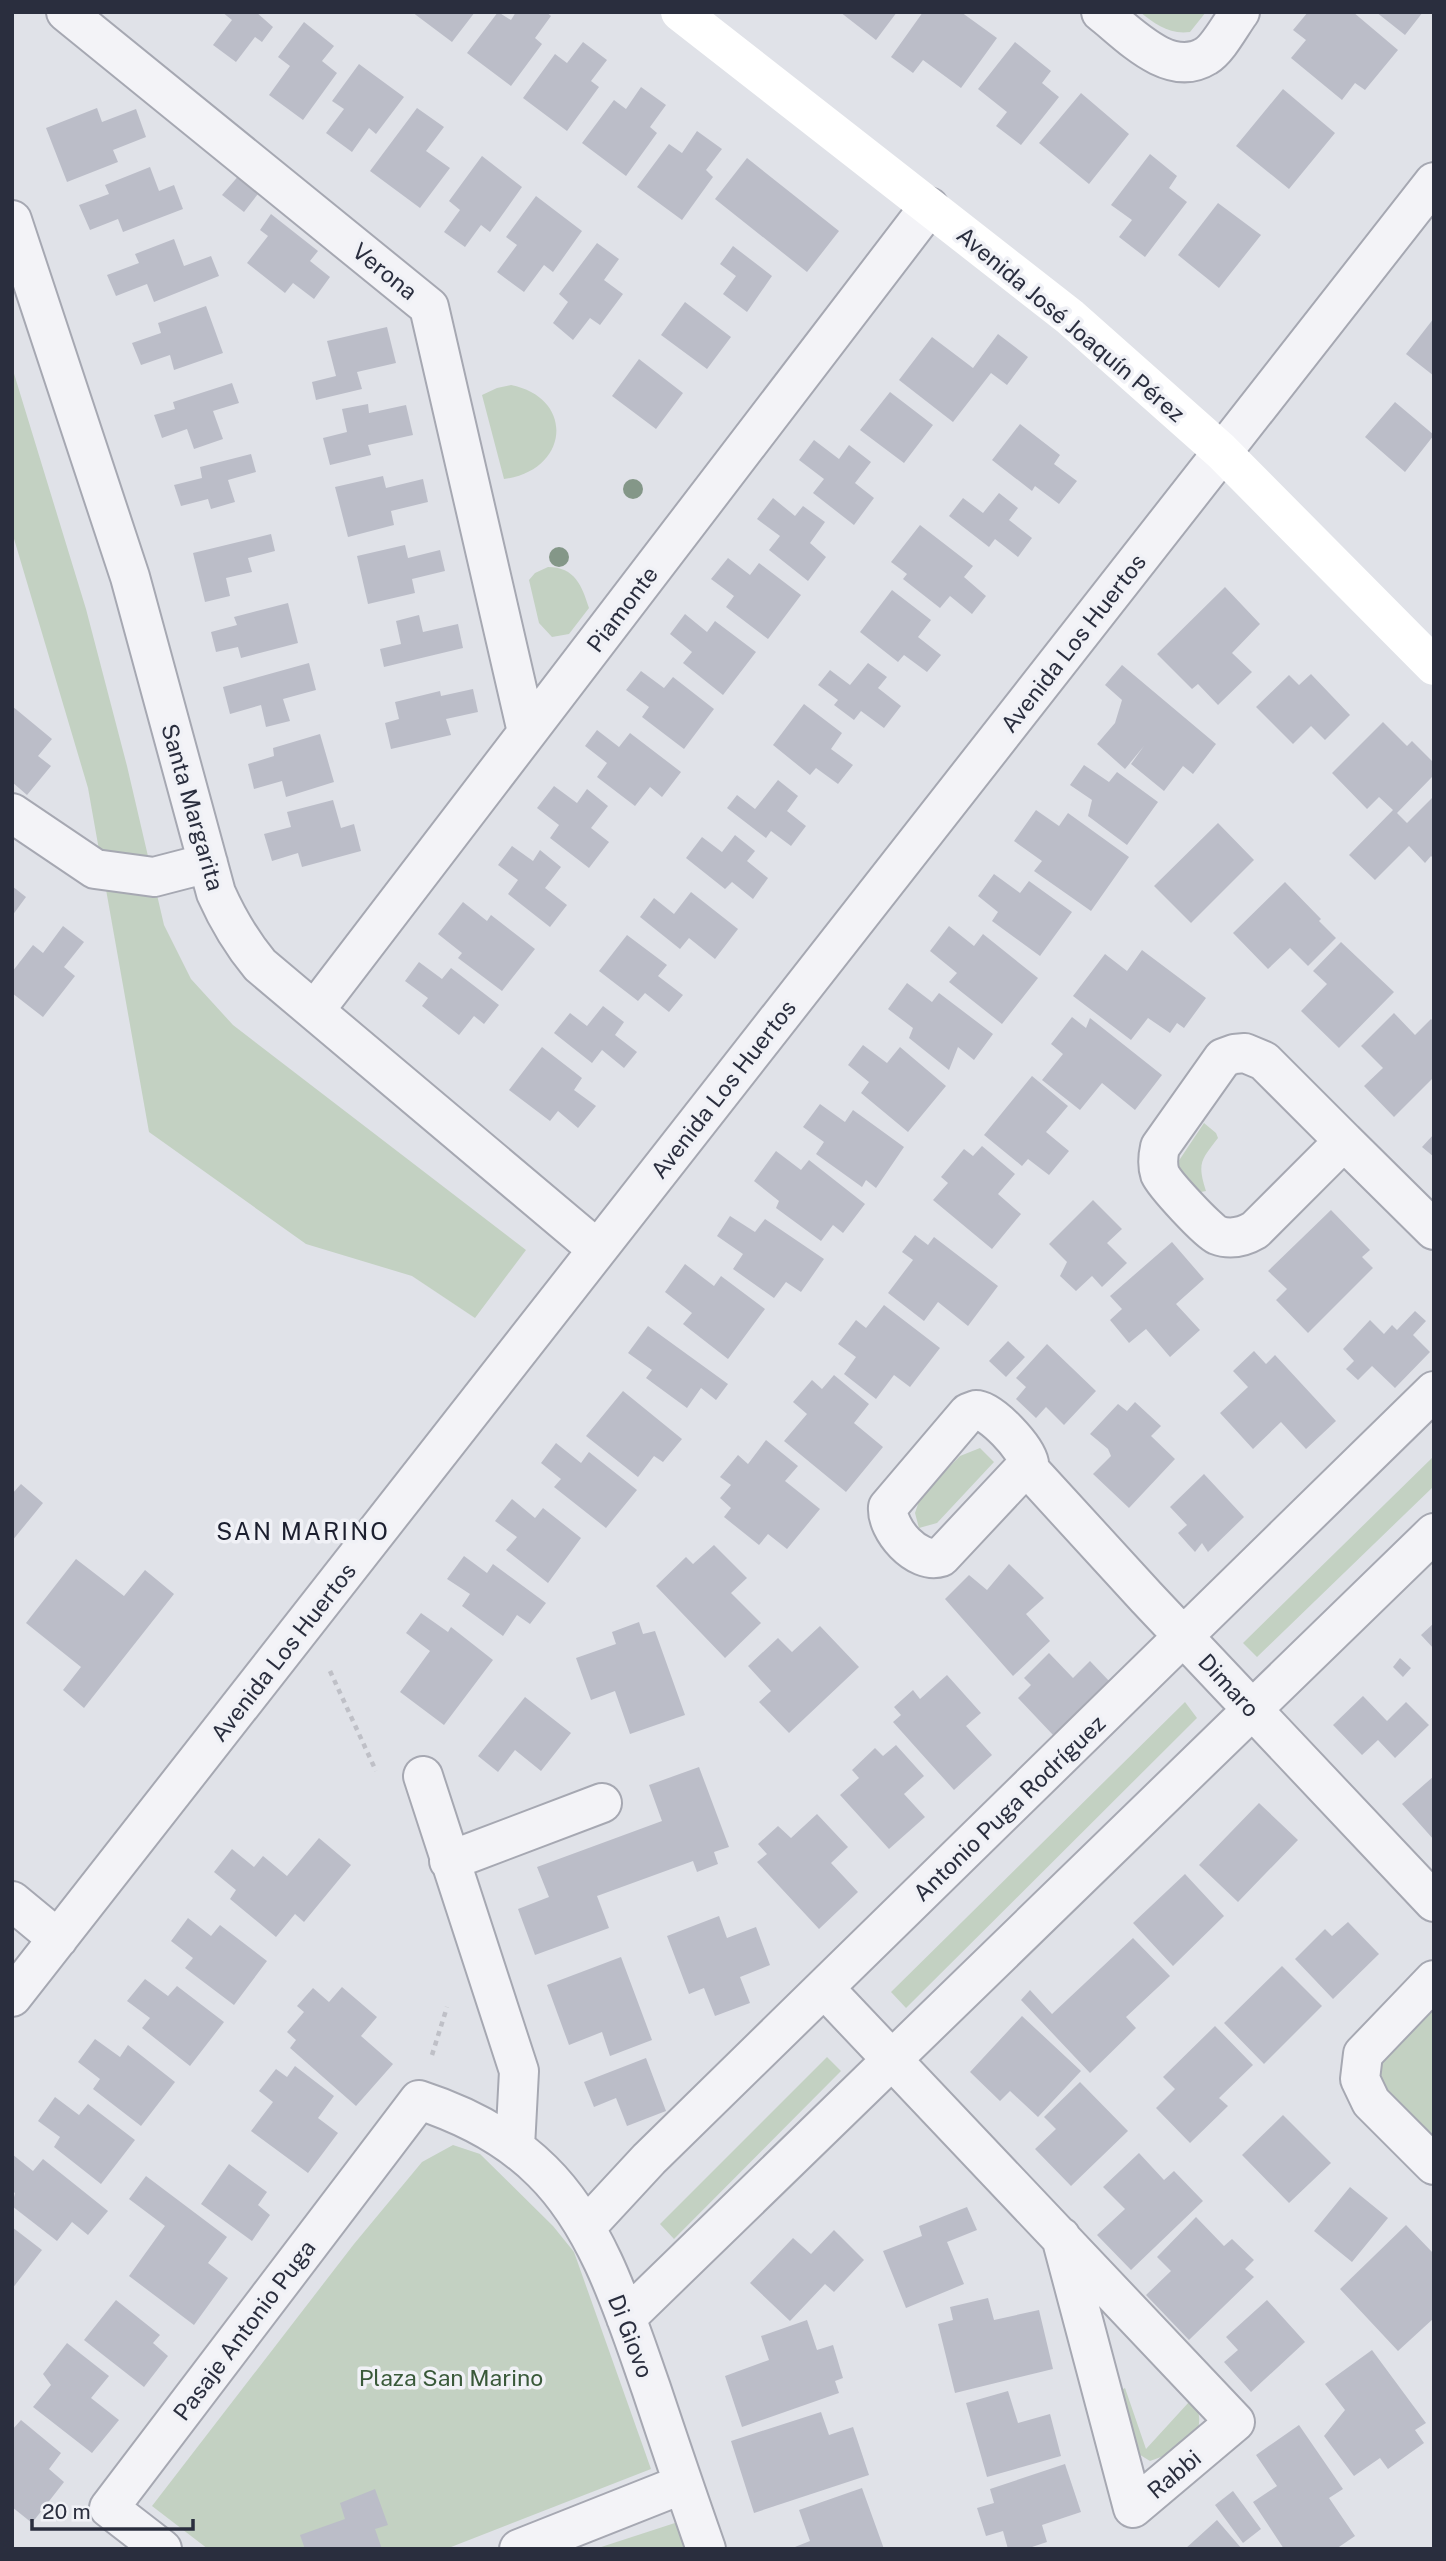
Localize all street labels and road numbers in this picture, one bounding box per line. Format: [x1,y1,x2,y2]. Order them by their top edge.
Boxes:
street label: Avenida José Joaquín Pérez [952,221,1190,427]
street label: Verona [347,237,423,305]
street label: Avenida Los Huertos [995,548,1151,738]
street label: Piamonte [581,561,663,657]
street label: Santa Margarita [156,720,230,894]
street label: Avenida Los Huertos [645,994,801,1184]
street label: Avenida Los Huertos [205,1557,361,1747]
street label: Dimaro [1193,1648,1265,1722]
street label: Antonio Puga Rodríguez [908,1709,1110,1907]
street label: Pasaje Antonio Puga [167,2235,321,2425]
street label: Di Giovo [603,2291,659,2381]
street label: Rabbi [1142,2444,1206,2504]

